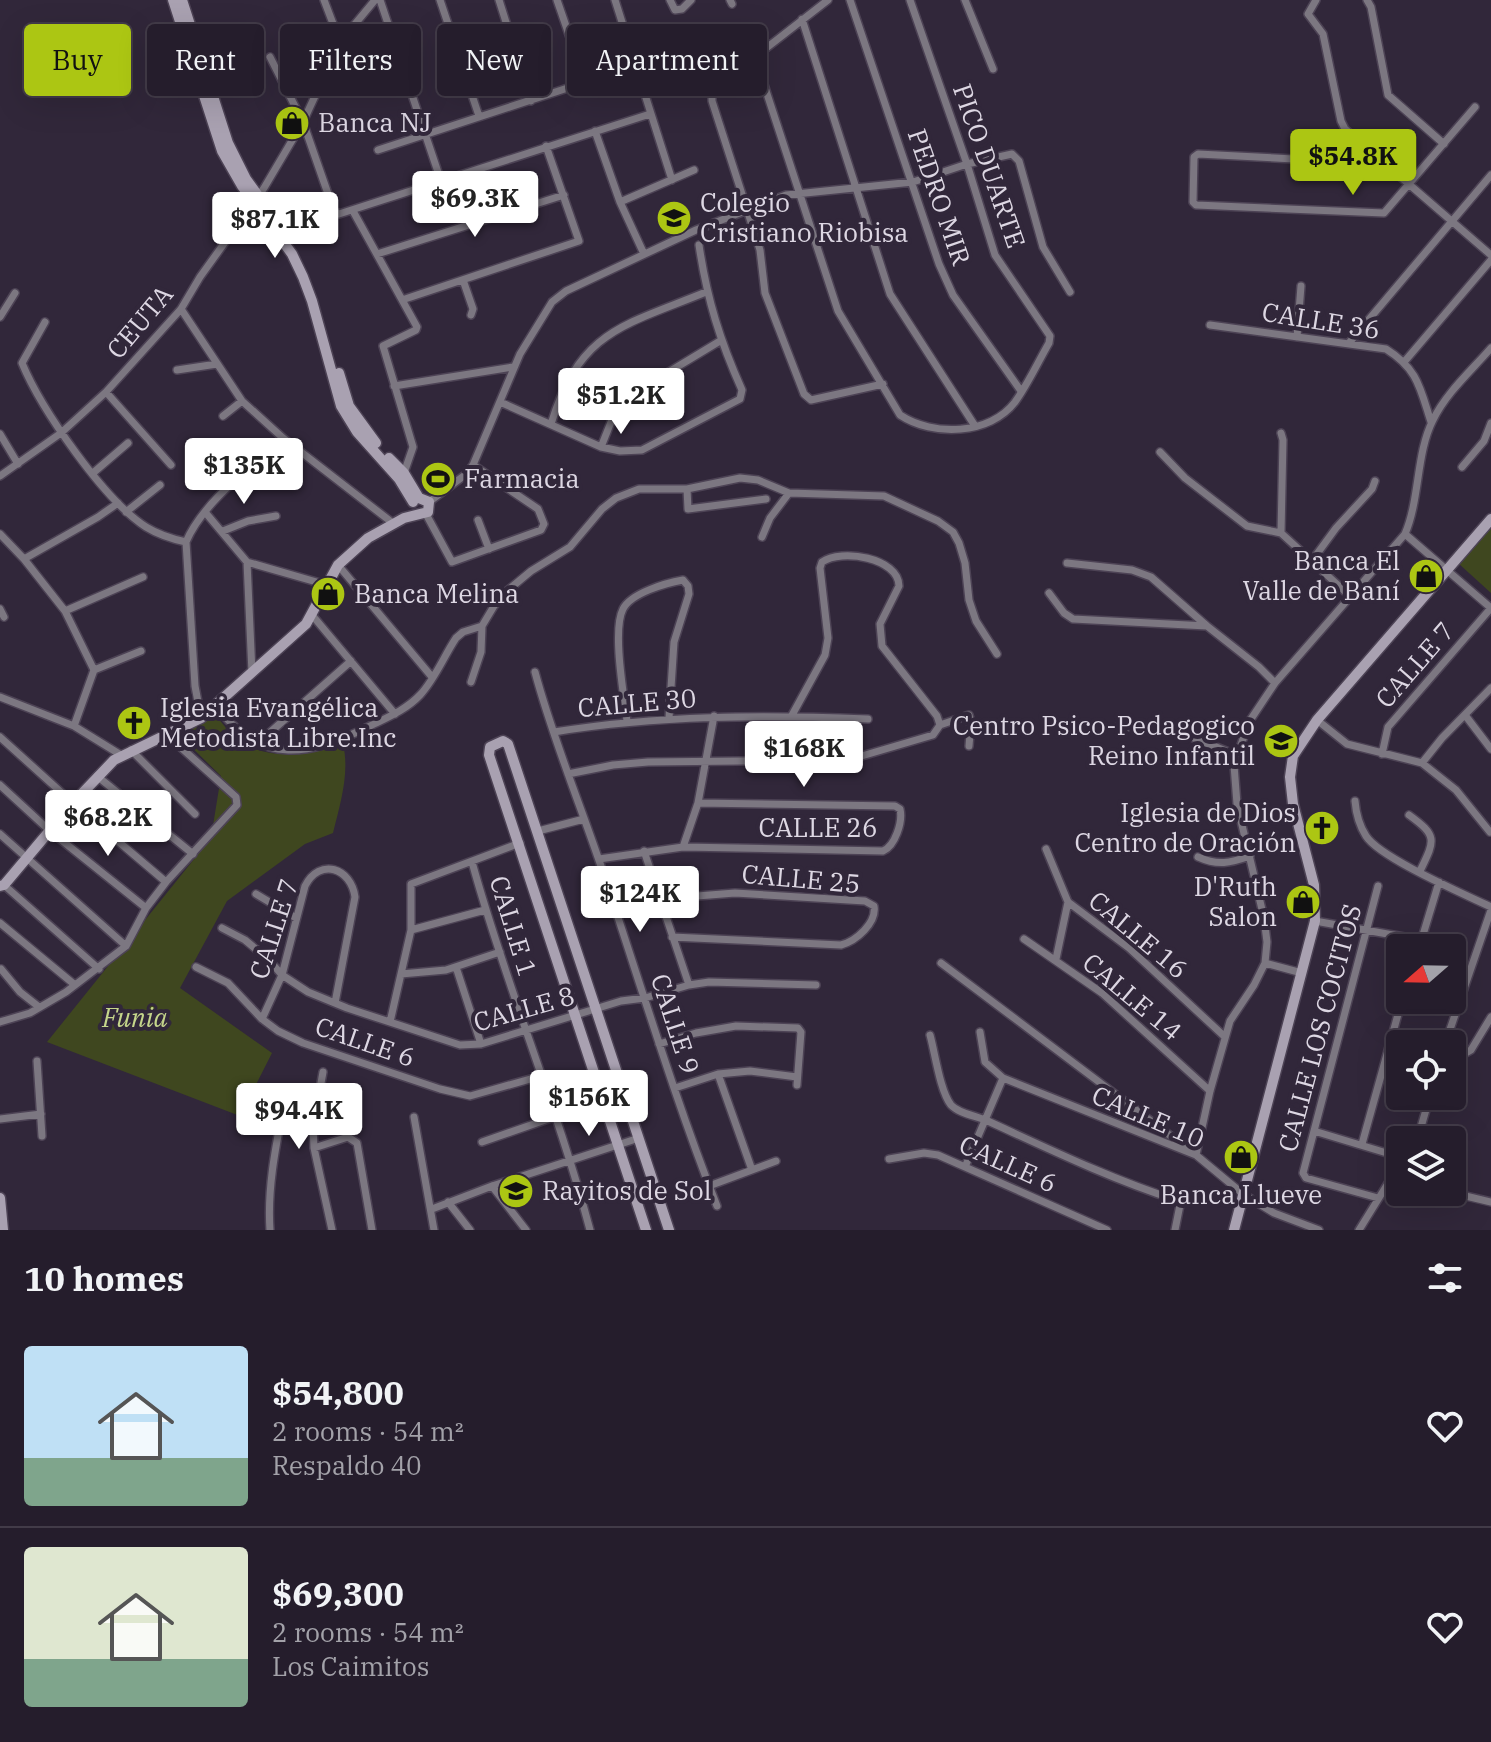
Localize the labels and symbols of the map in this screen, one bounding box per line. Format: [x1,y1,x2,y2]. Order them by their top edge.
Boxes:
street label: PICO DUARTE [946,79,1034,252]
shop icon: Banca NJ [273,104,311,142]
place label: Banca NJ [318,105,432,139]
street label: PEDRO MIR [901,124,979,270]
pin: $54.8K [1288,129,1418,197]
pin: $69.3K [410,171,540,239]
place label: Colegio Cristiano Riobisa [700,185,909,249]
pin: $87.1K [210,192,340,260]
school or university icon: Colegio Cristiano Riobisa [655,199,693,237]
street label: CEUTA [99,277,180,365]
street label: CALLE 36 [1260,294,1383,346]
pin: $51.2K [556,368,686,436]
pin: $135K [188,438,300,506]
sports icon: Farmacia [419,460,457,498]
place label: Farmacia [464,461,580,495]
place label: Banca El Valle de Baní [1242,543,1400,607]
shop icon: Banca El Valle de Baní [1407,557,1445,595]
shop icon: Banca Melina [309,575,347,613]
place label: Banca Melina [354,576,519,610]
street label: CALLE 7 [1367,614,1461,715]
street label: CALLE 30 [576,680,698,724]
place label: Iglesia Evangélica Metodista Libre.Inc [160,690,397,754]
church icon: Iglesia Evangélica Metodista Libre.Inc [115,704,153,742]
place label: Centro Psico-Pedagogico Reino Infantil [953,708,1255,772]
pin: $168K [748,721,860,789]
school or university icon: Centro Psico-Pedagogico Reino Infantil [1262,722,1300,760]
pin: $68.2K [43,790,173,858]
place label: Iglesia de Dios Centro de Oración [1074,795,1296,859]
church icon: Iglesia de Dios Centro de Oración [1303,809,1341,847]
street label: CALLE 26 [758,810,878,844]
street label: CALLE 25 [740,856,862,900]
pin: $124K [584,866,696,934]
place label: D'Ruth Salon [1194,869,1277,933]
street label: CALLE 1 [483,871,545,980]
street label: CALLE 7 [241,874,305,983]
street label: CALLE 16 [1082,883,1195,986]
shop icon: D'Ruth Salon [1284,883,1322,921]
street label: CALLE LOS COCITOS [1270,900,1368,1155]
north arrow [1386,934,1466,1014]
street label: CALLE 14 [1076,945,1189,1048]
street label: CALLE 9 [644,969,708,1078]
street label: CALLE 8 [469,977,578,1039]
park label: Funia [101,1000,168,1034]
street label: CALLE 6 [311,1008,420,1074]
pin: $156K [533,1070,645,1138]
street label: CALLE 10 [1087,1077,1210,1155]
pin: $94.4K [234,1083,364,1151]
street label: CALLE 6 [954,1127,1063,1200]
shop icon: Banca Llueve [1222,1138,1260,1176]
school or university icon: Rayitos de Sol [497,1172,535,1210]
place label: Rayitos de Sol [542,1173,712,1207]
place label: Banca Llueve [1160,1177,1322,1211]

